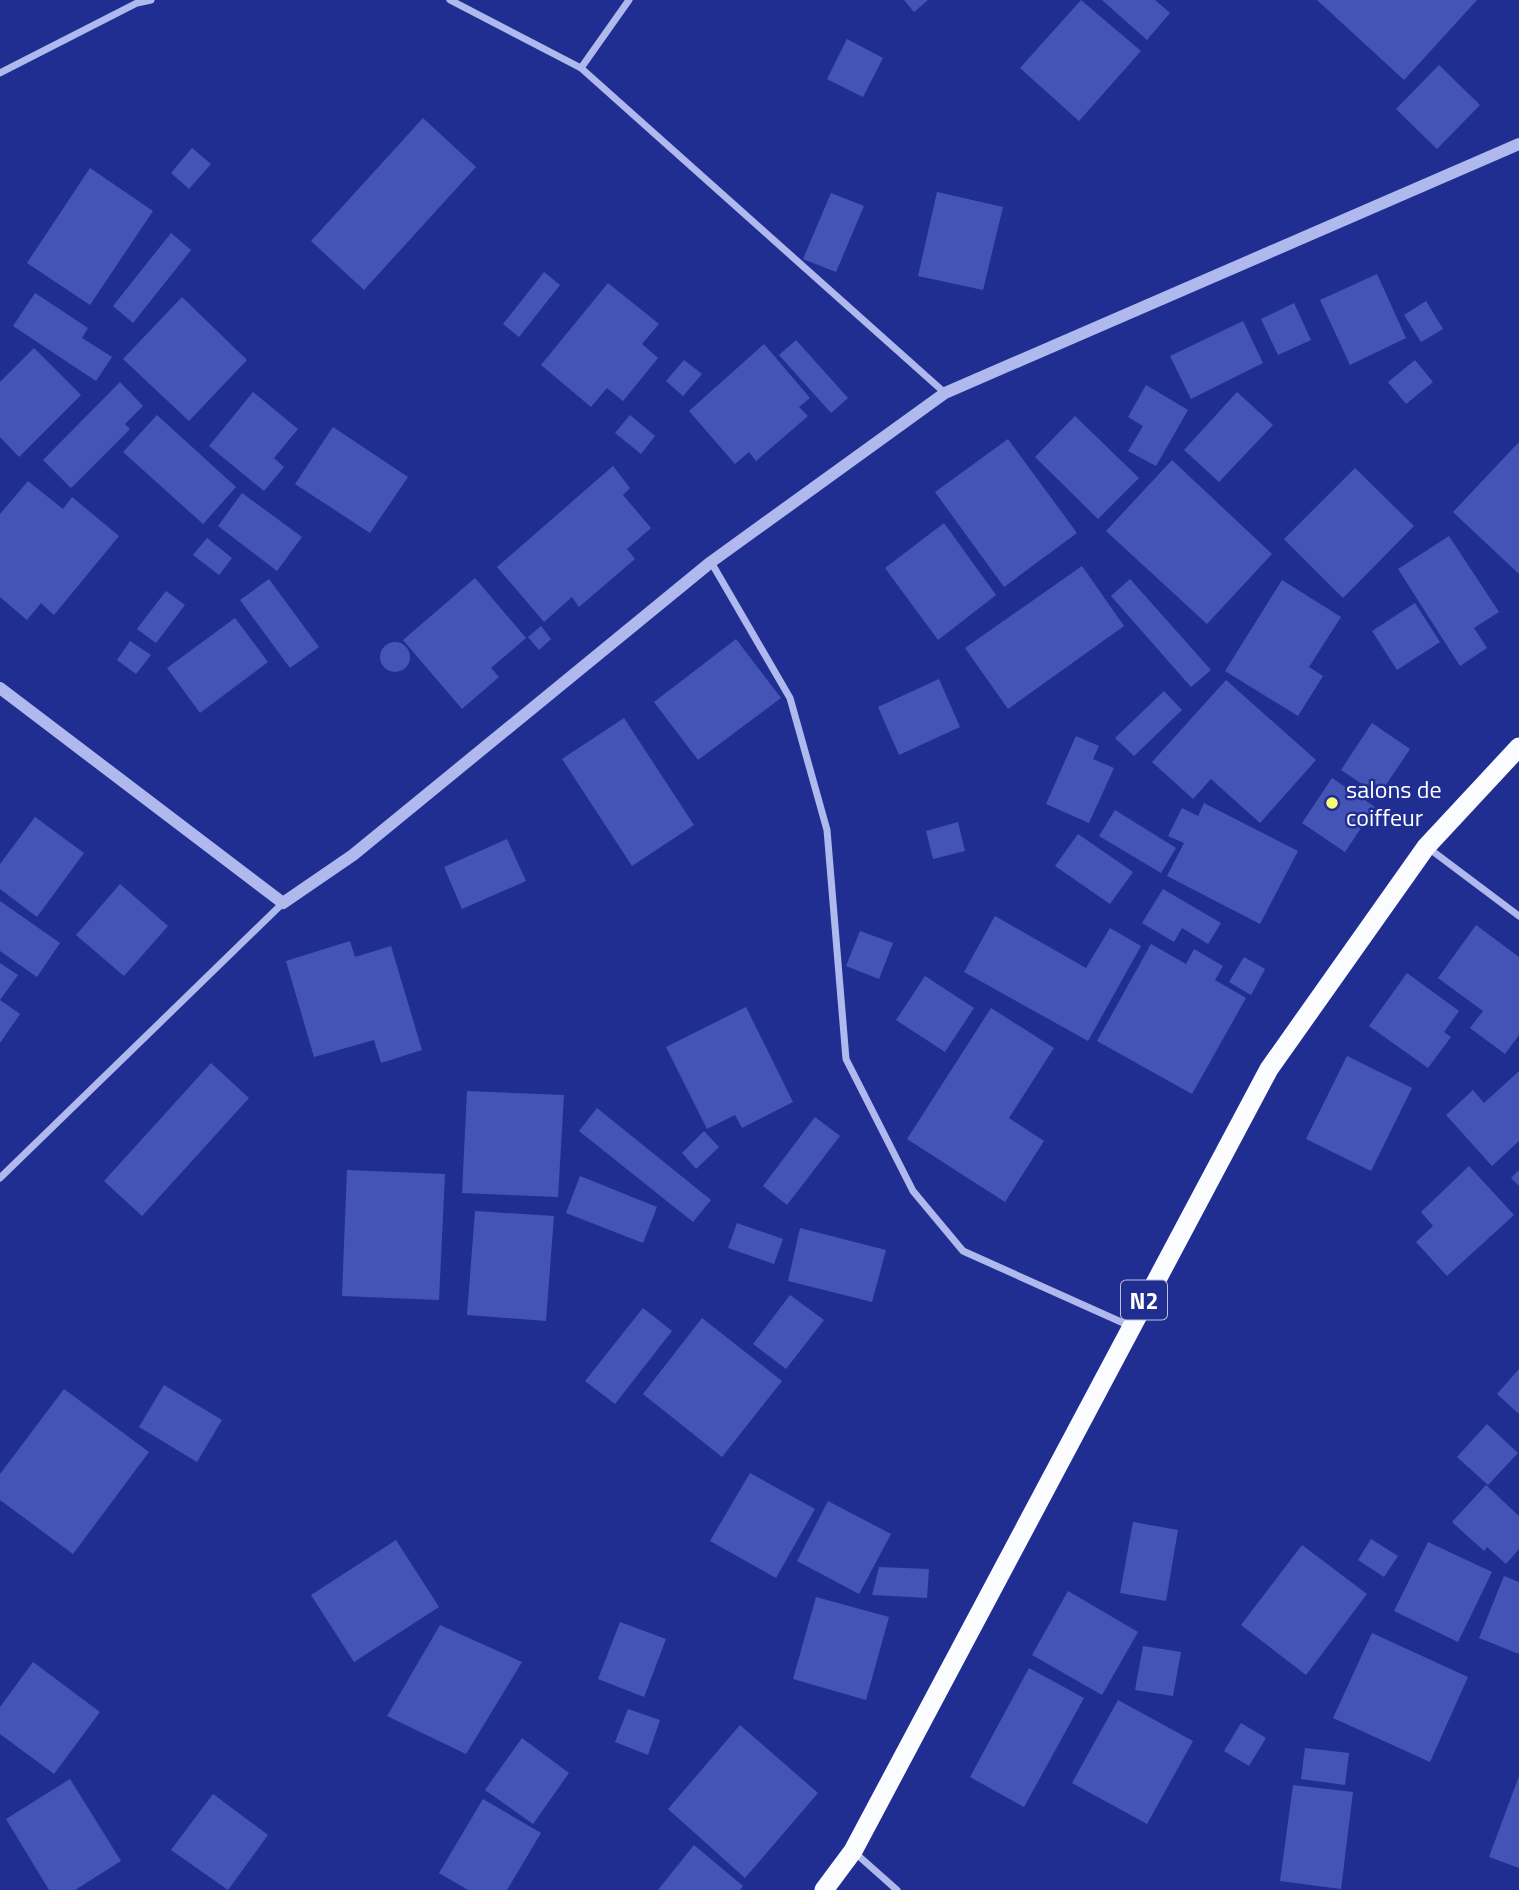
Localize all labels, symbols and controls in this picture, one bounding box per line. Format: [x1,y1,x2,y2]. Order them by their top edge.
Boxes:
place label: salons de coiffeur [1346,771,1442,835]
marker: salons de coiffeur [1324,795,1340,811]
road number: N2 [1121,1280,1167,1320]

